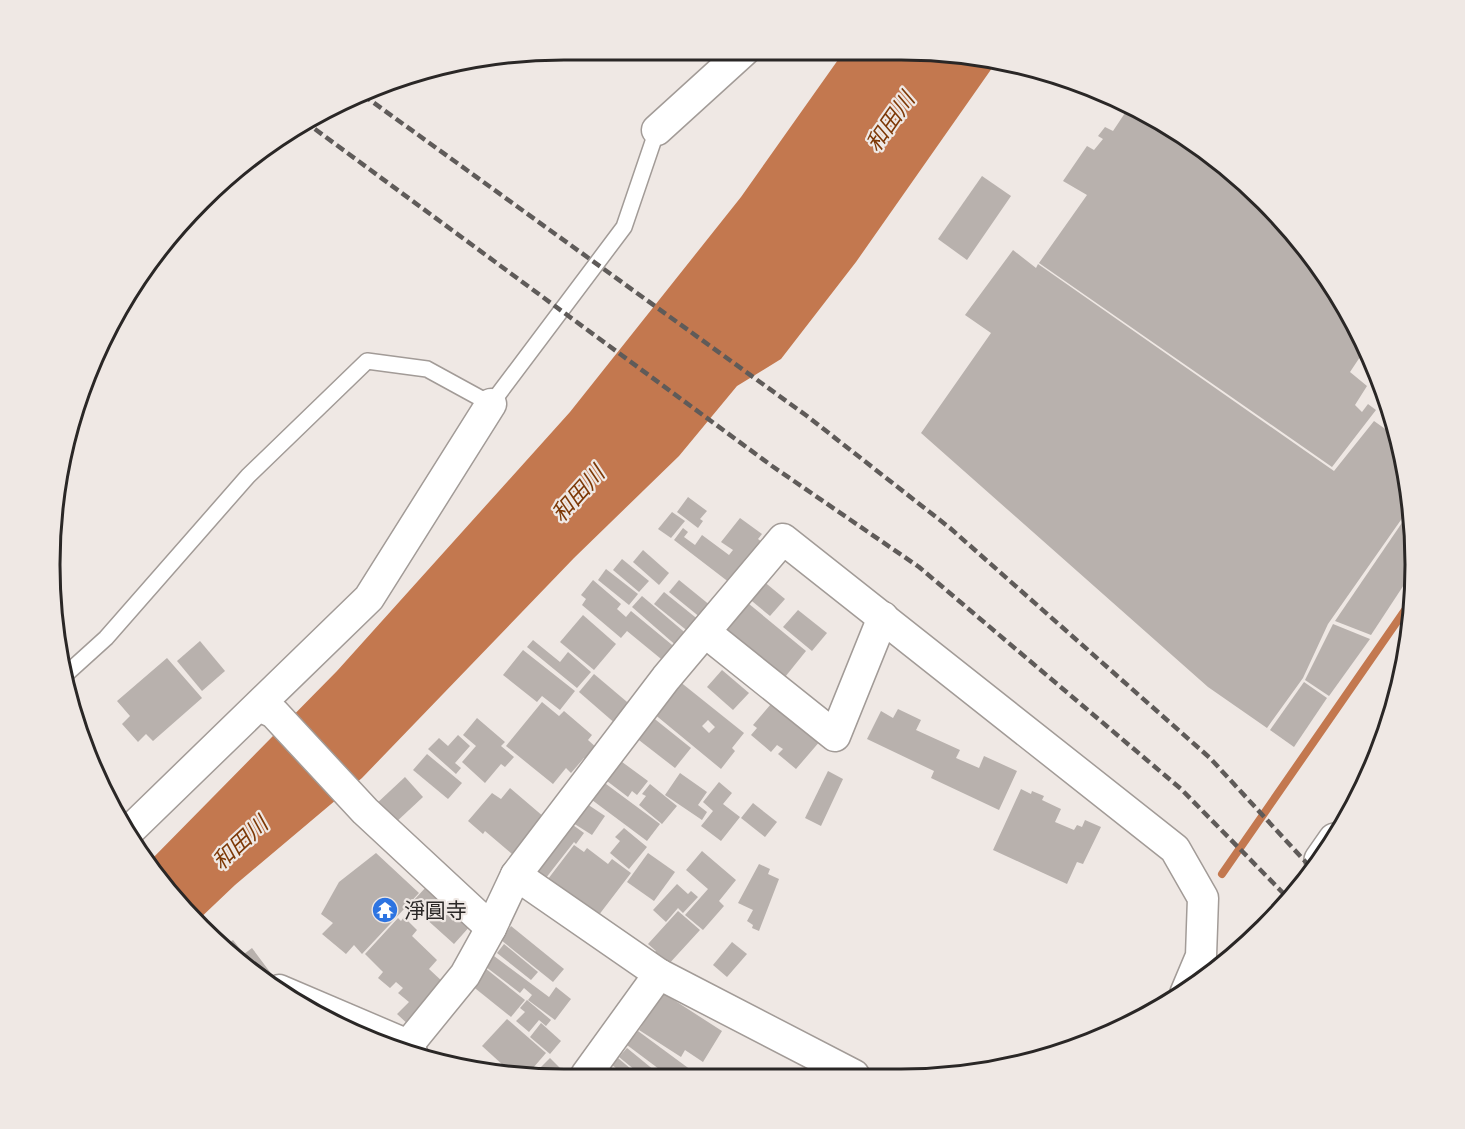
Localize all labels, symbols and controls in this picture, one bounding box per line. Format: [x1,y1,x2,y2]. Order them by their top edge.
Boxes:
water label: 和田川 [858,84,921,157]
water label: 和田川 [544,457,612,528]
water label: 和田川 [205,807,275,875]
temple icon: 淨圓寺 [370,895,400,925]
place label: 淨圓寺 [404,896,467,924]

